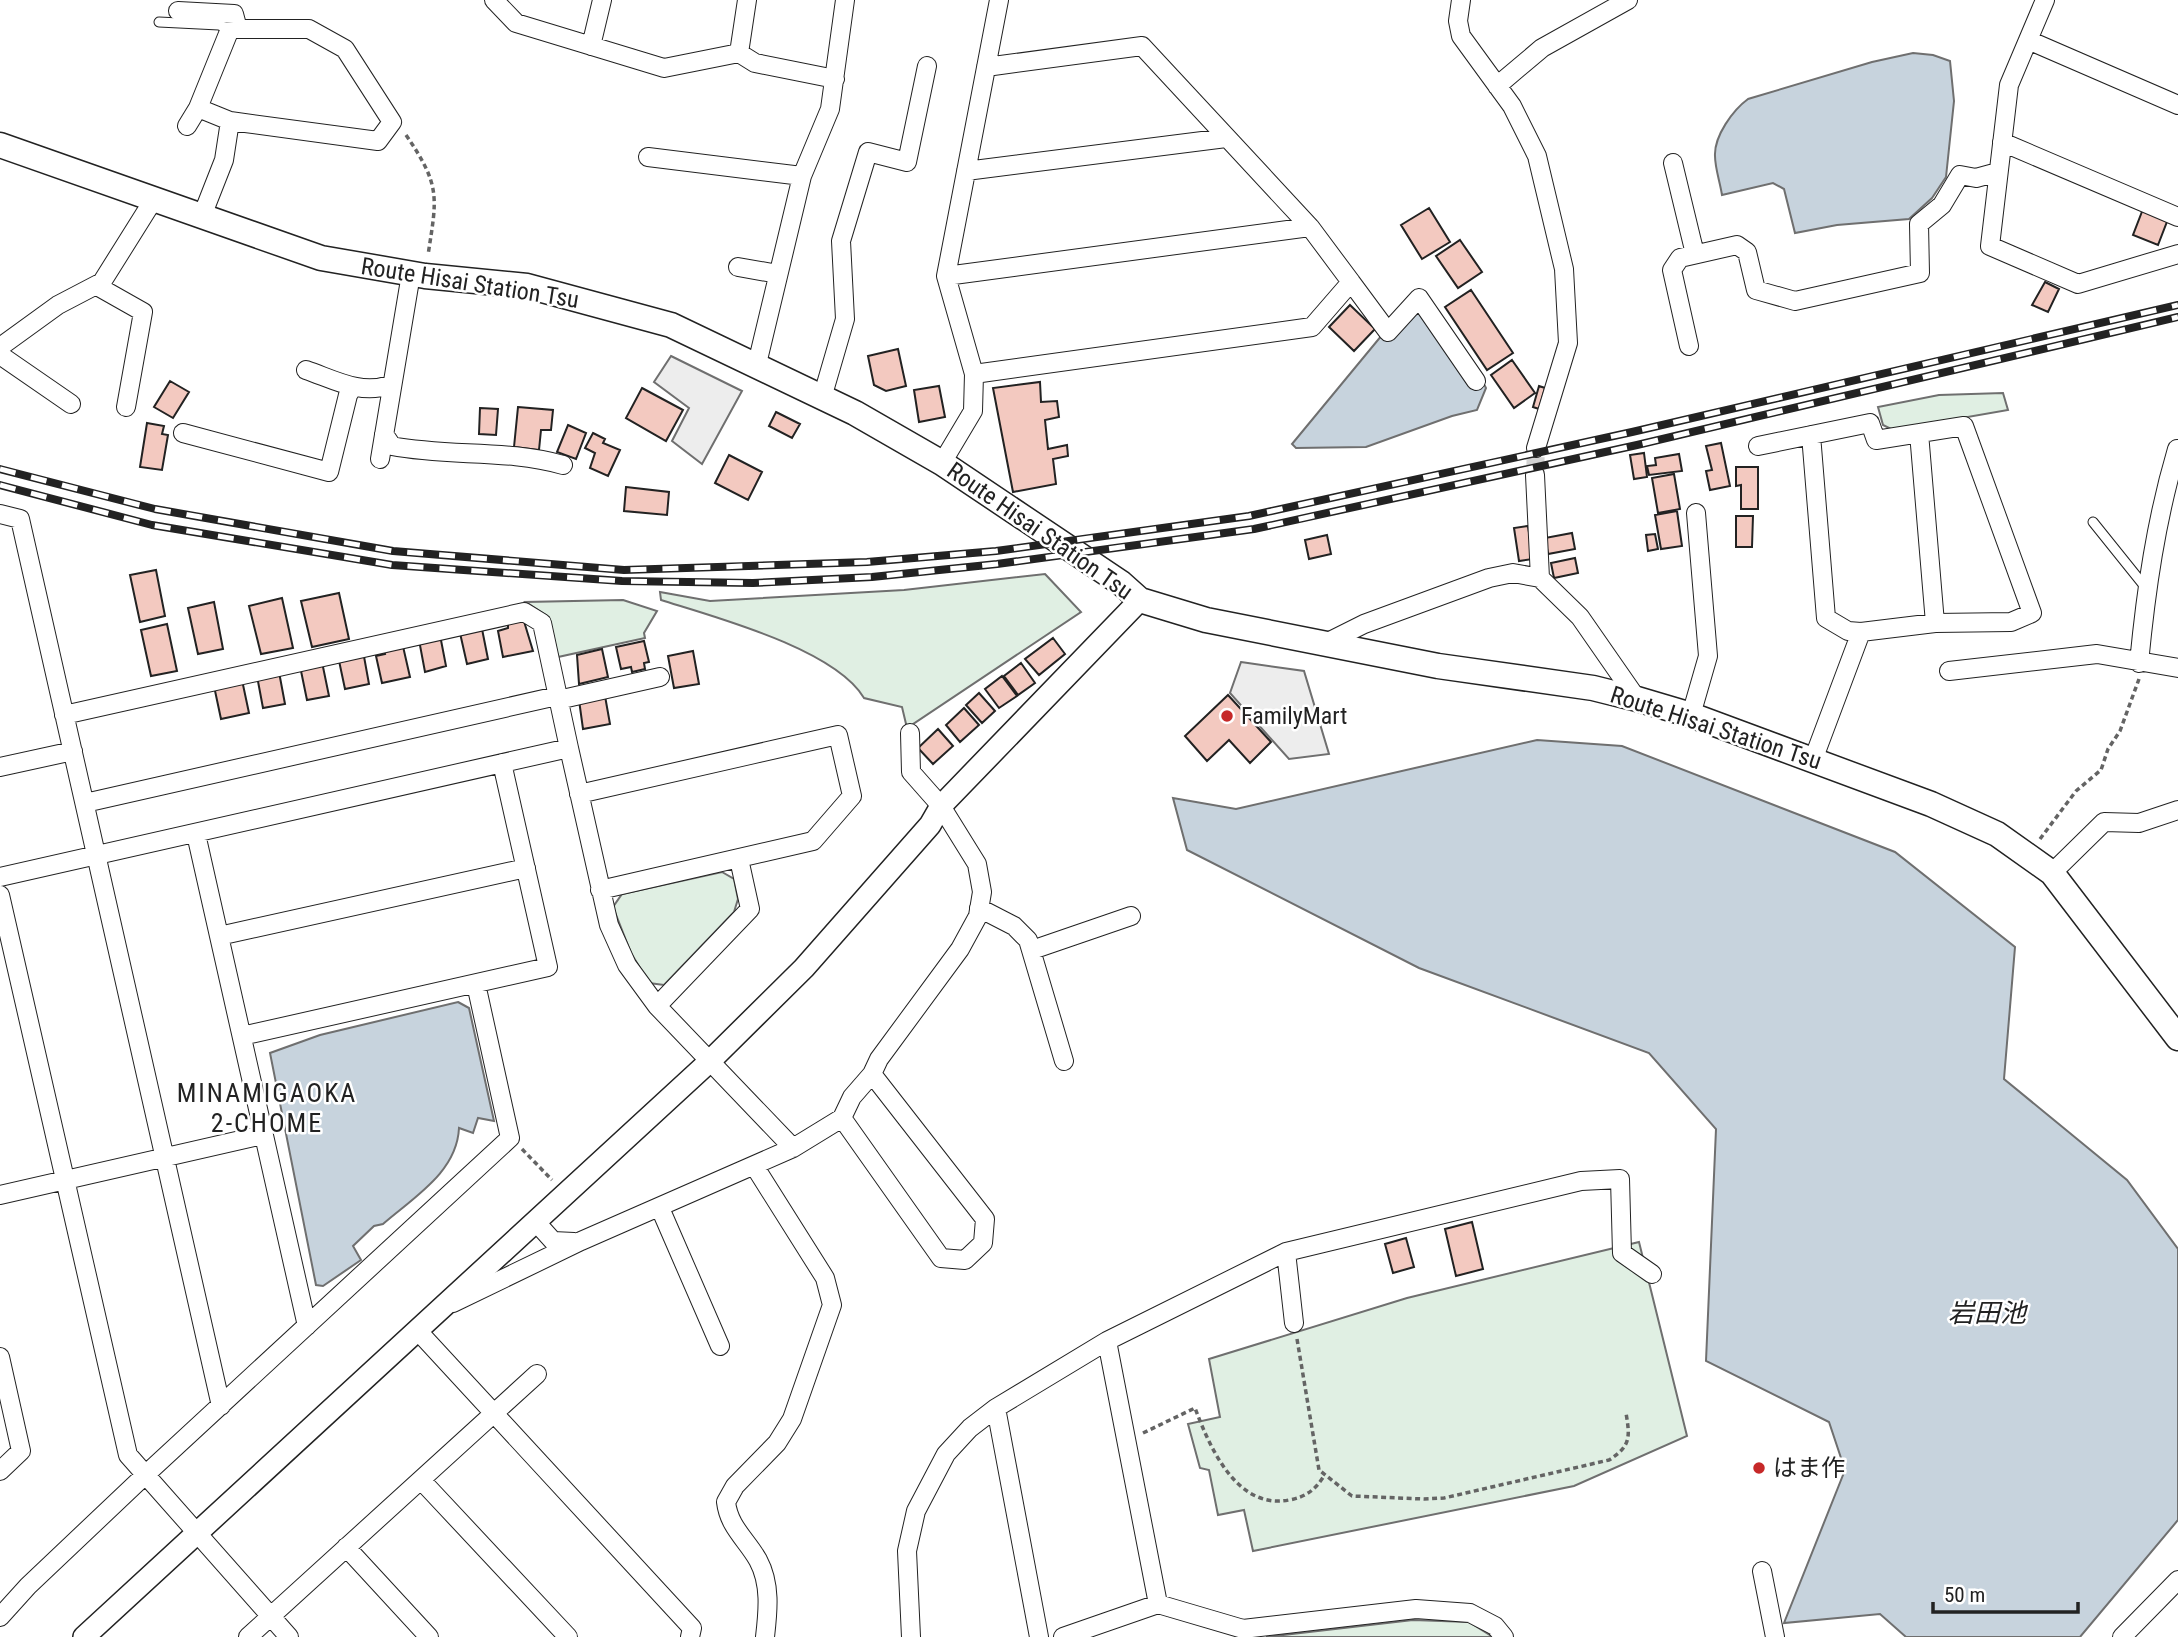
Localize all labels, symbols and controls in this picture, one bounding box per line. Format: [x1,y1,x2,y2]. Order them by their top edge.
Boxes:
street label: Route Hisai Station Tsu [359,252,581,314]
street label: Route Hisai Station Tsu [942,456,1138,606]
street label: Route Hisai Station Tsu [1607,681,1825,775]
place label: FamilyMart [1241,702,1347,730]
marker: FamilyMart [1219,708,1235,724]
district label: MINAMIGAOKA 2-CHOME [177,1078,357,1138]
water label: 岩田池 [1948,1298,2029,1328]
place label: はま作 [1773,1454,1845,1482]
marker: はま作 [1751,1460,1767,1476]
scale bar [1933,1570,2078,1614]
text: 50 m [1944,1583,1985,1607]

